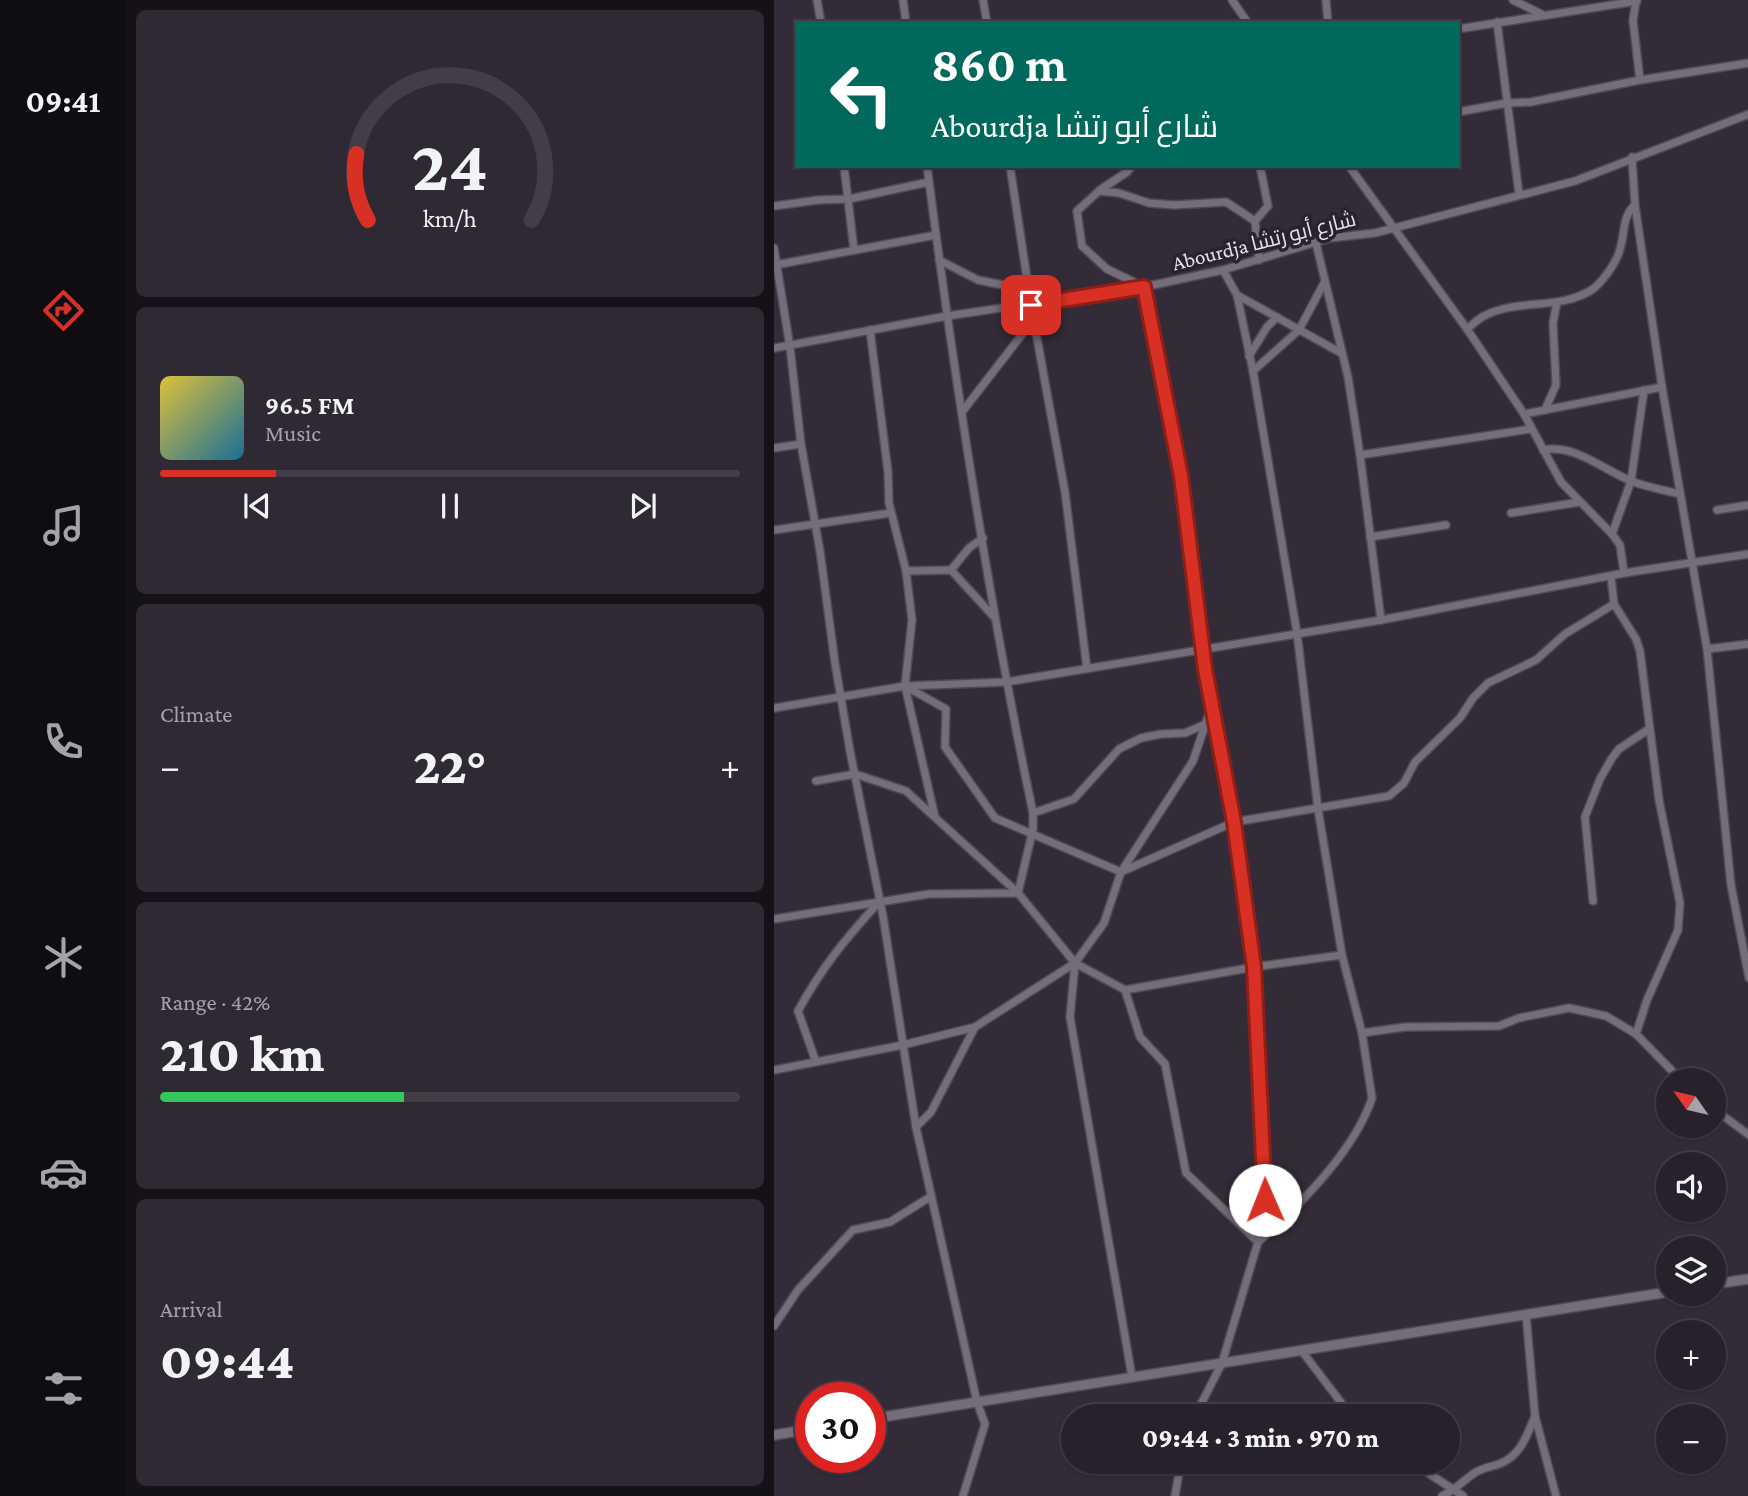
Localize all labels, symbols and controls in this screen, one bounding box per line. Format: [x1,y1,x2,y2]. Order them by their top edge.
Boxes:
text: 860 m [931,37,1067,92]
icon: left [816,49,907,140]
text: 09:41 [25,83,101,119]
text: Abourdja شارع أبو رتشا [931,108,1218,144]
text: 24 [412,125,488,206]
text: km/h [423,204,477,231]
street label: Abourdja شارع أبو رتشا [1169,206,1359,277]
pin [1001,275,1061,335]
icon: directions [39,286,88,335]
icon: arrive [1012,286,1050,324]
text: 96.5 FM [265,391,354,420]
text: Music [265,420,321,446]
icon: previous [238,487,276,525]
icon: pause [431,487,469,525]
icon: next [624,487,662,525]
icon: music [39,501,88,550]
text: Climate [160,701,232,727]
icon: phone [39,717,88,766]
text: 22° [413,736,487,794]
text: − [160,745,180,787]
text: + [720,745,740,787]
icon: climate [39,933,88,982]
text: Range · 42% [160,989,270,1015]
text: 210 km [160,1024,324,1082]
north arrow [1656,1068,1726,1138]
map controls [1656,1068,1726,1474]
icon: car [39,1148,88,1197]
button: sound [1656,1152,1726,1222]
position arrow [1228,1163,1302,1237]
button: layers [1656,1236,1726,1306]
text: Arrival [160,1296,223,1322]
button: + [1656,1320,1726,1390]
text: 09:44 [160,1331,294,1389]
icon: filters [39,1364,88,1413]
speed limit sign: 30 [795,1382,886,1473]
button: − [1656,1404,1726,1474]
text: 09:44 · 3 min · 970 m [1142,1424,1379,1453]

